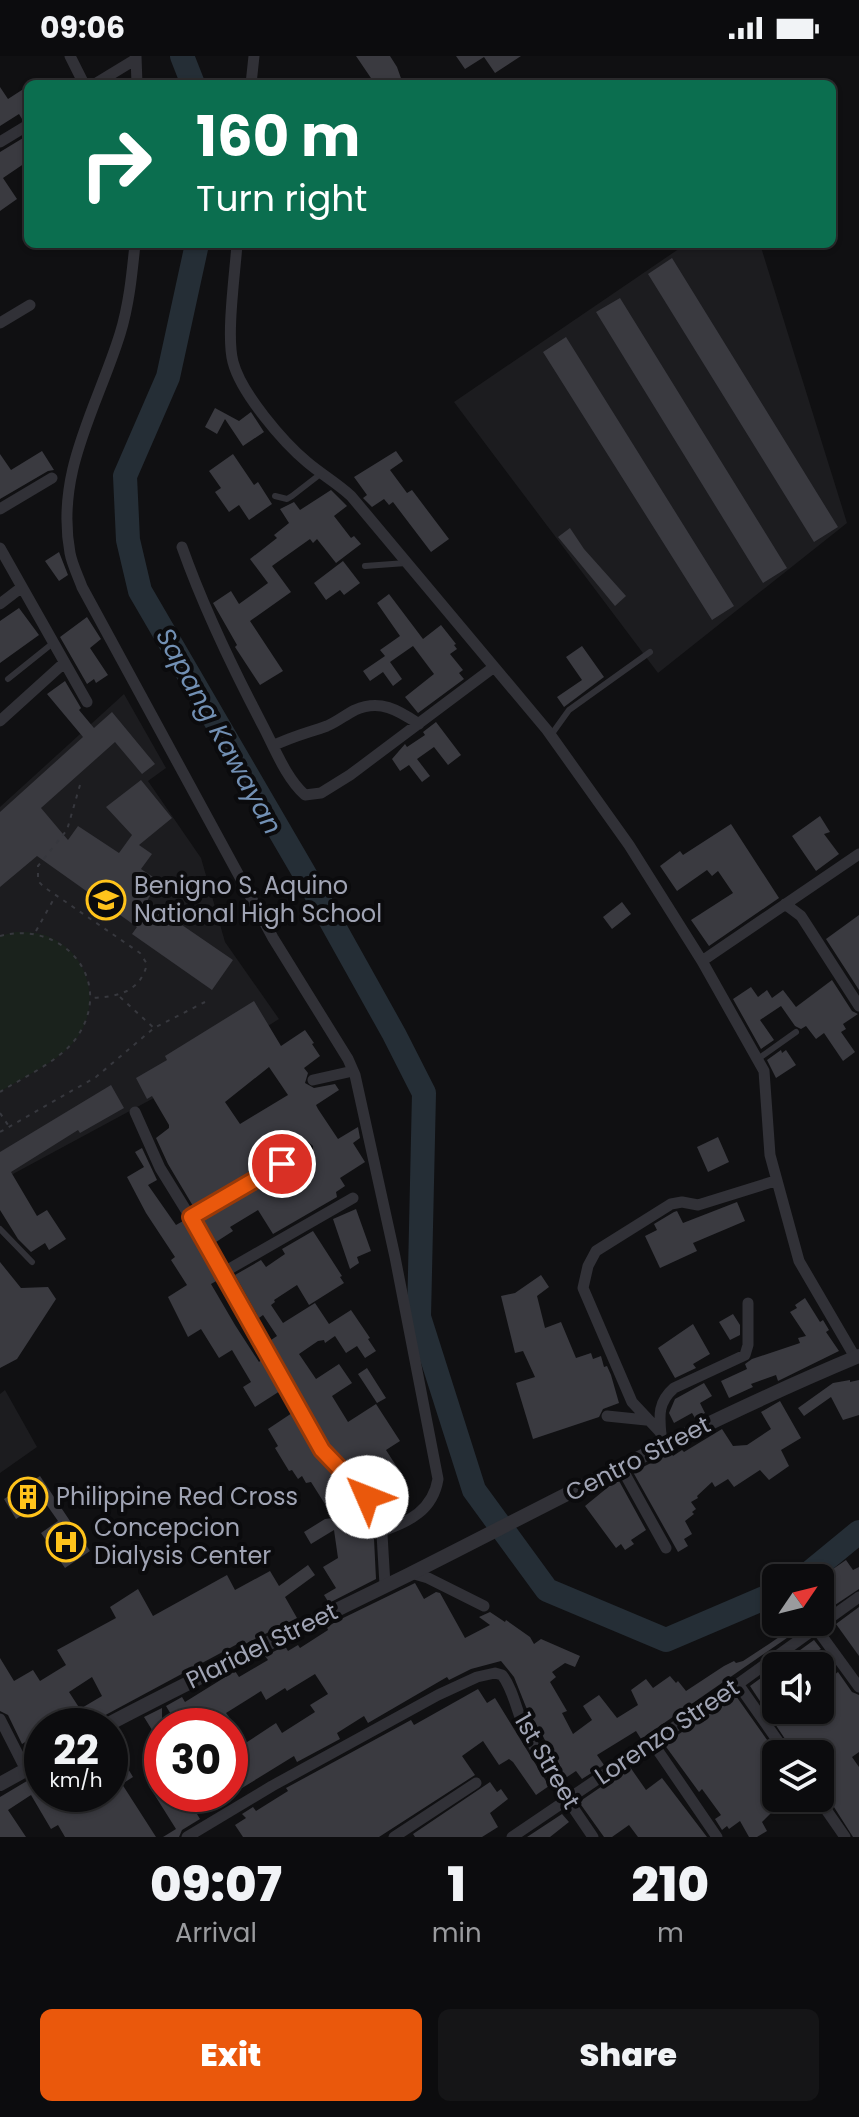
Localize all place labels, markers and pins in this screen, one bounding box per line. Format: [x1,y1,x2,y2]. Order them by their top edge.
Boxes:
place label: Benigno S. Aquino National High School [134,869,382,930]
school or university icon: Benigno S. Aquino National High School [85,879,127,921]
pin [248,1130,316,1198]
building icon: Philippine Red Cross [7,1476,49,1518]
place label: Philippine Red Cross [56,1480,298,1513]
place label: Concepcion Dialysis Center [94,1511,271,1572]
hospital icon: Concepcion Dialysis Center [45,1521,87,1563]

